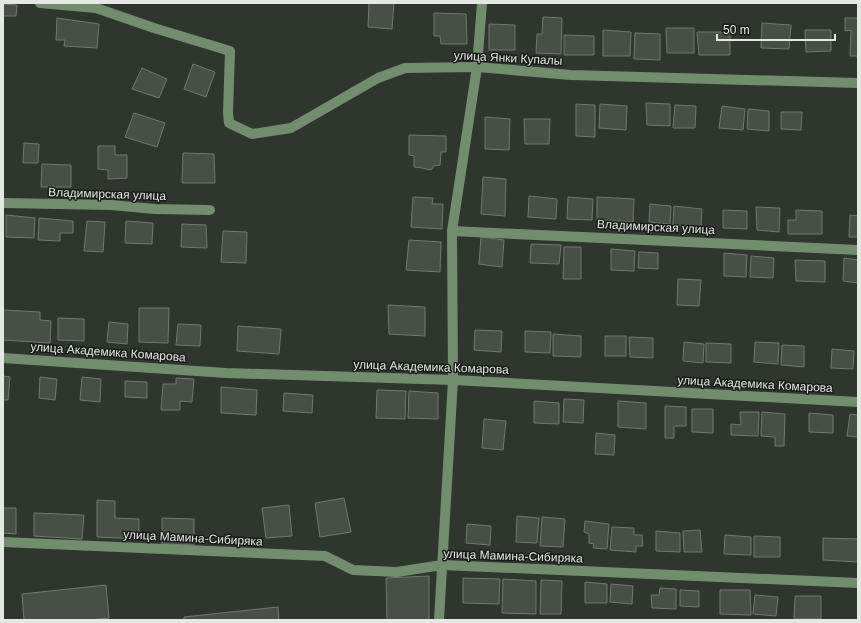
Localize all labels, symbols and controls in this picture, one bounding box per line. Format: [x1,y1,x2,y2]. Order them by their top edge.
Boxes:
scale bar [717,16,835,42]
text: 50 m [723,23,750,37]
street label: улица Янки Купалы [453,48,563,68]
street label: Владимирская улица [48,185,167,203]
street label: Владимирская улица [597,217,716,237]
street label: улица Академика Комарова [30,340,186,364]
street label: улица Академика Комарова [353,357,509,377]
street label: улица Академика Комарова [677,373,833,395]
street label: улица Мамина-Сибиряка [123,527,263,549]
street label: улица Мамина-Сибиряка [443,547,583,565]

